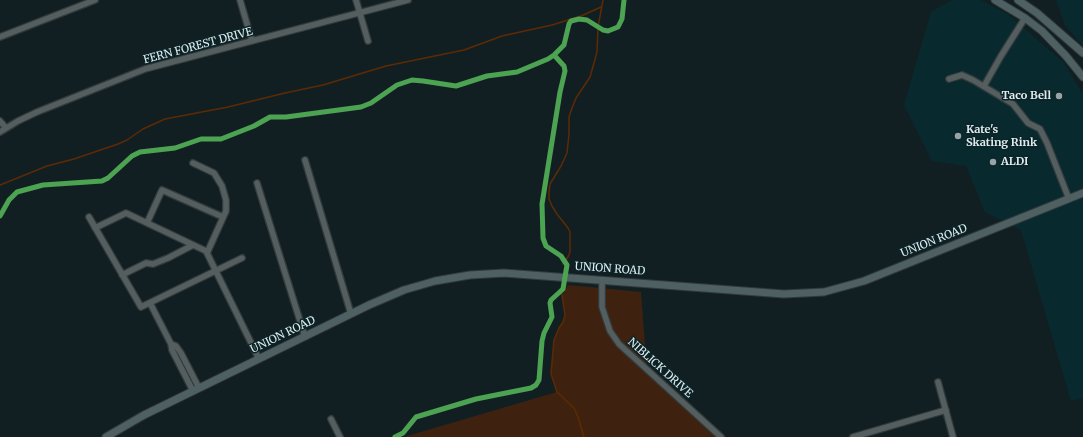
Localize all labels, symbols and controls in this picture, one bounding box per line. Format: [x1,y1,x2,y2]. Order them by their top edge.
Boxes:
street label: FERN FOREST DRIVE [142,25,254,67]
place label: Taco Bell [1001,89,1051,103]
marker: Taco Bell [1054,91,1064,101]
place label: Kate's Skating Rink [966,123,1037,149]
marker: Kate's Skating Rink [953,131,963,141]
place label: ALDI [1001,155,1028,169]
marker: ALDI [988,157,998,167]
street label: UNION ROAD [899,222,969,260]
street label: UNION ROAD [574,260,646,278]
street label: UNION ROAD [248,314,318,356]
street label: NIBLICK DRIVE [625,335,695,401]

